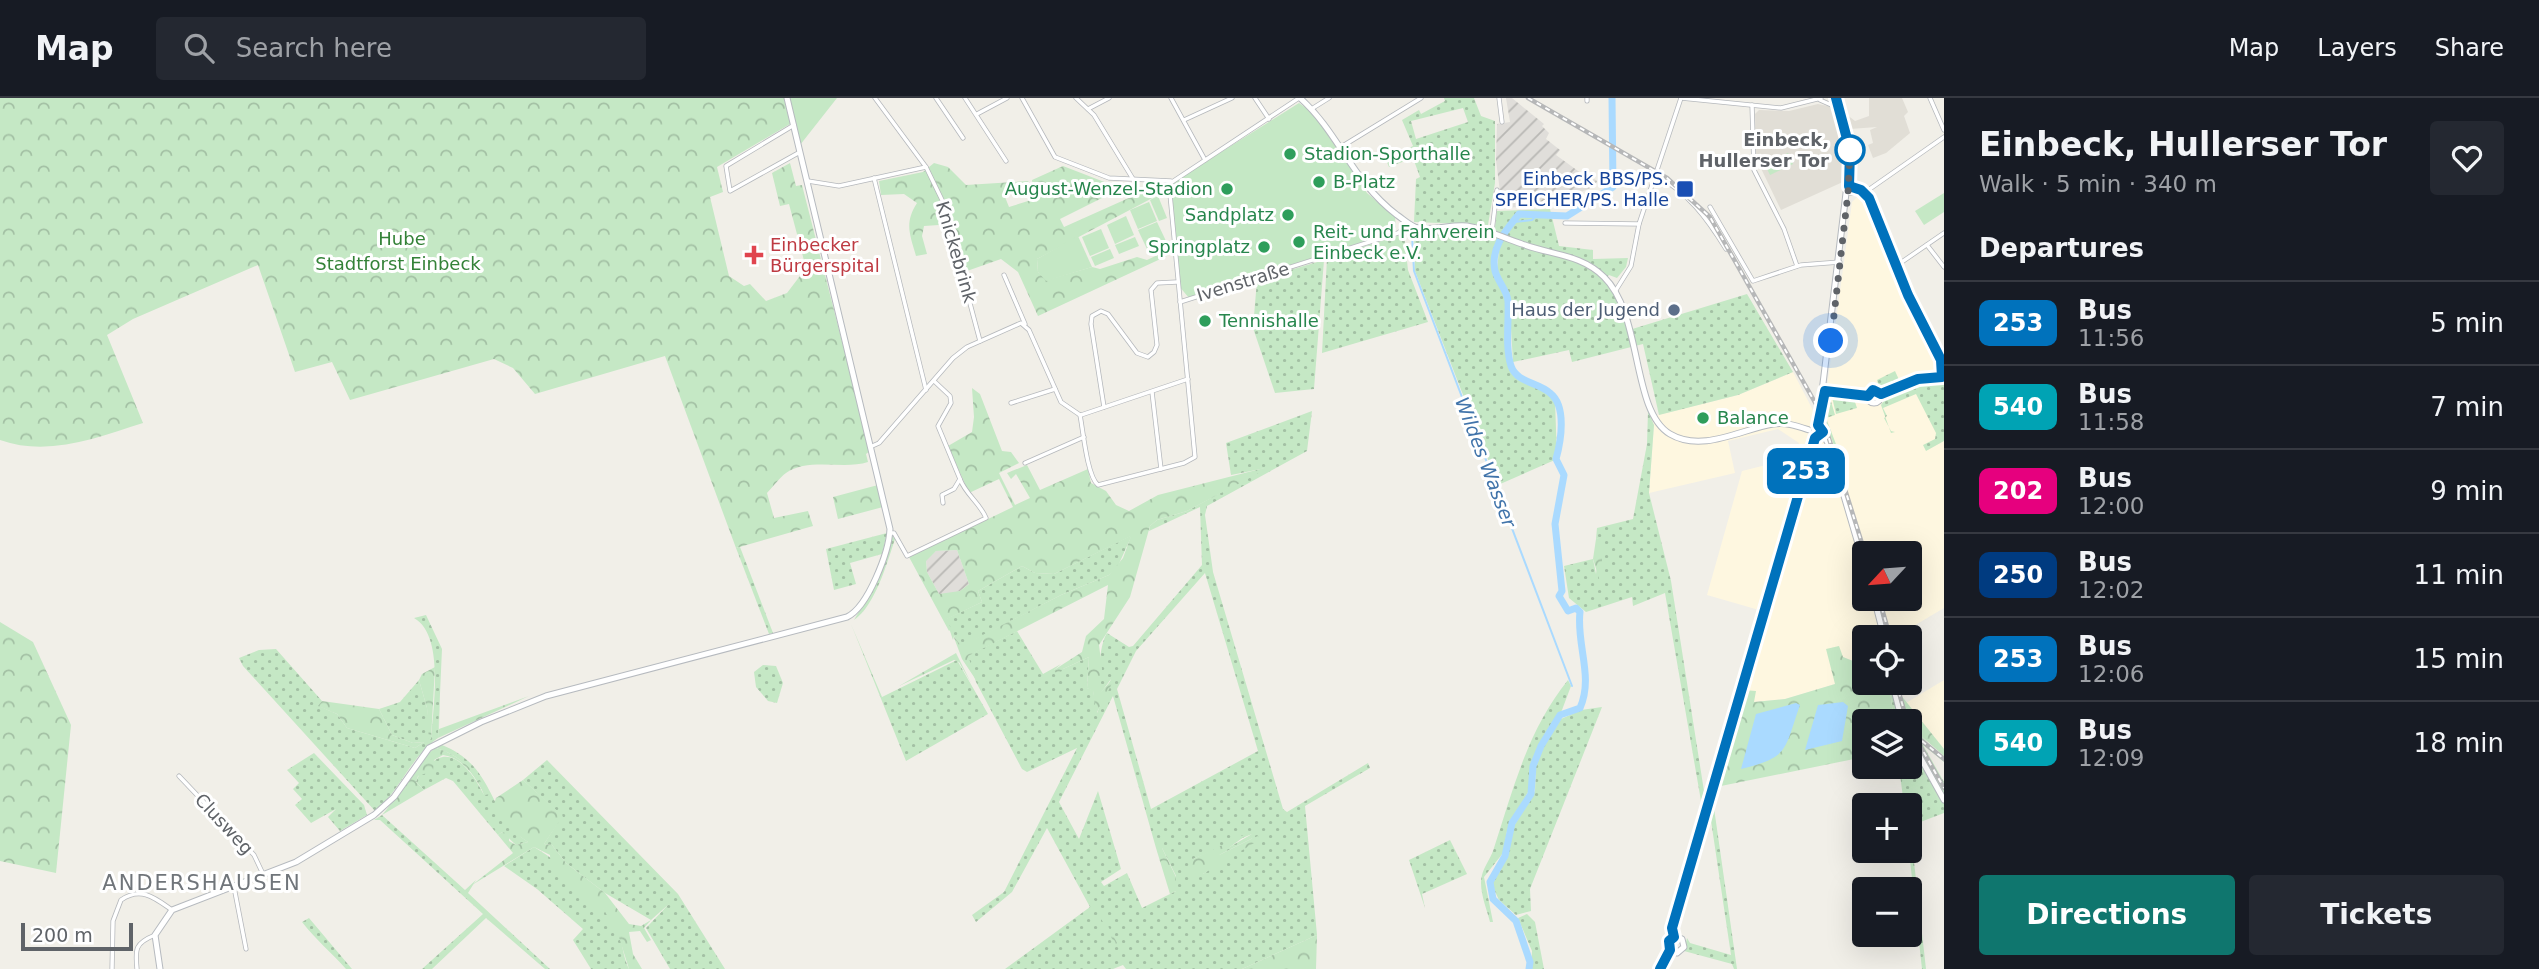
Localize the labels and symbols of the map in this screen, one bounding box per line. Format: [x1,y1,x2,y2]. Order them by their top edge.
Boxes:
place label: Einbeck, Hullerser Tor [1699,129,1829,171]
marker: Einbeck, Hullerser Tor [1835,135,1865,165]
place label: Stadion-Sporthalle [1304,143,1471,164]
marker: Stadion-Sporthalle [1282,146,1298,162]
place label: Einbeck BBS/PS. SPEICHER/PS. Halle [1495,168,1669,210]
place label: B-Platz [1333,171,1395,192]
marker: B-Platz [1311,174,1327,190]
place label: August-Wenzel-Stadion [1005,178,1213,199]
marker: Einbeck BBS/PS. SPEICHER/PS. Halle [1675,179,1695,199]
marker: August-Wenzel-Stadion [1219,181,1235,197]
street label: Knickebrink [932,199,981,306]
place label: Sandplatz [1185,204,1274,225]
marker: Sandplatz [1280,207,1296,223]
place label: Reit- und Fahrverein Einbeck e.V. [1313,221,1495,263]
park label: Hube [378,228,426,249]
place label: Einbecker Bürgerspital [770,234,880,276]
marker: Reit- und Fahrverein Einbeck e.V. [1291,234,1307,250]
place label: Springplatz [1148,236,1250,257]
marker: Springplatz [1256,239,1272,255]
marker: Einbecker Bürgerspital [744,245,764,265]
park label: Stadtforst Einbeck [315,253,481,274]
street label: Ivenstraße [1194,257,1292,306]
place label: Haus der Jugend [1511,299,1660,320]
marker: Haus der Jugend [1666,302,1682,318]
place label: Tennishalle [1218,310,1319,331]
marker: Tennishalle [1197,313,1213,329]
your location [1813,323,1848,358]
water label: Wildes Wasser [1451,394,1521,531]
place label: Balance [1717,407,1789,428]
marker: Balance [1695,410,1711,426]
line badge: 253 [1766,448,1846,494]
north arrow [1852,541,1922,611]
street label: Clusweg [191,789,258,858]
district label: ANDERSHAUSEN [102,871,302,895]
scale bar [21,920,133,952]

